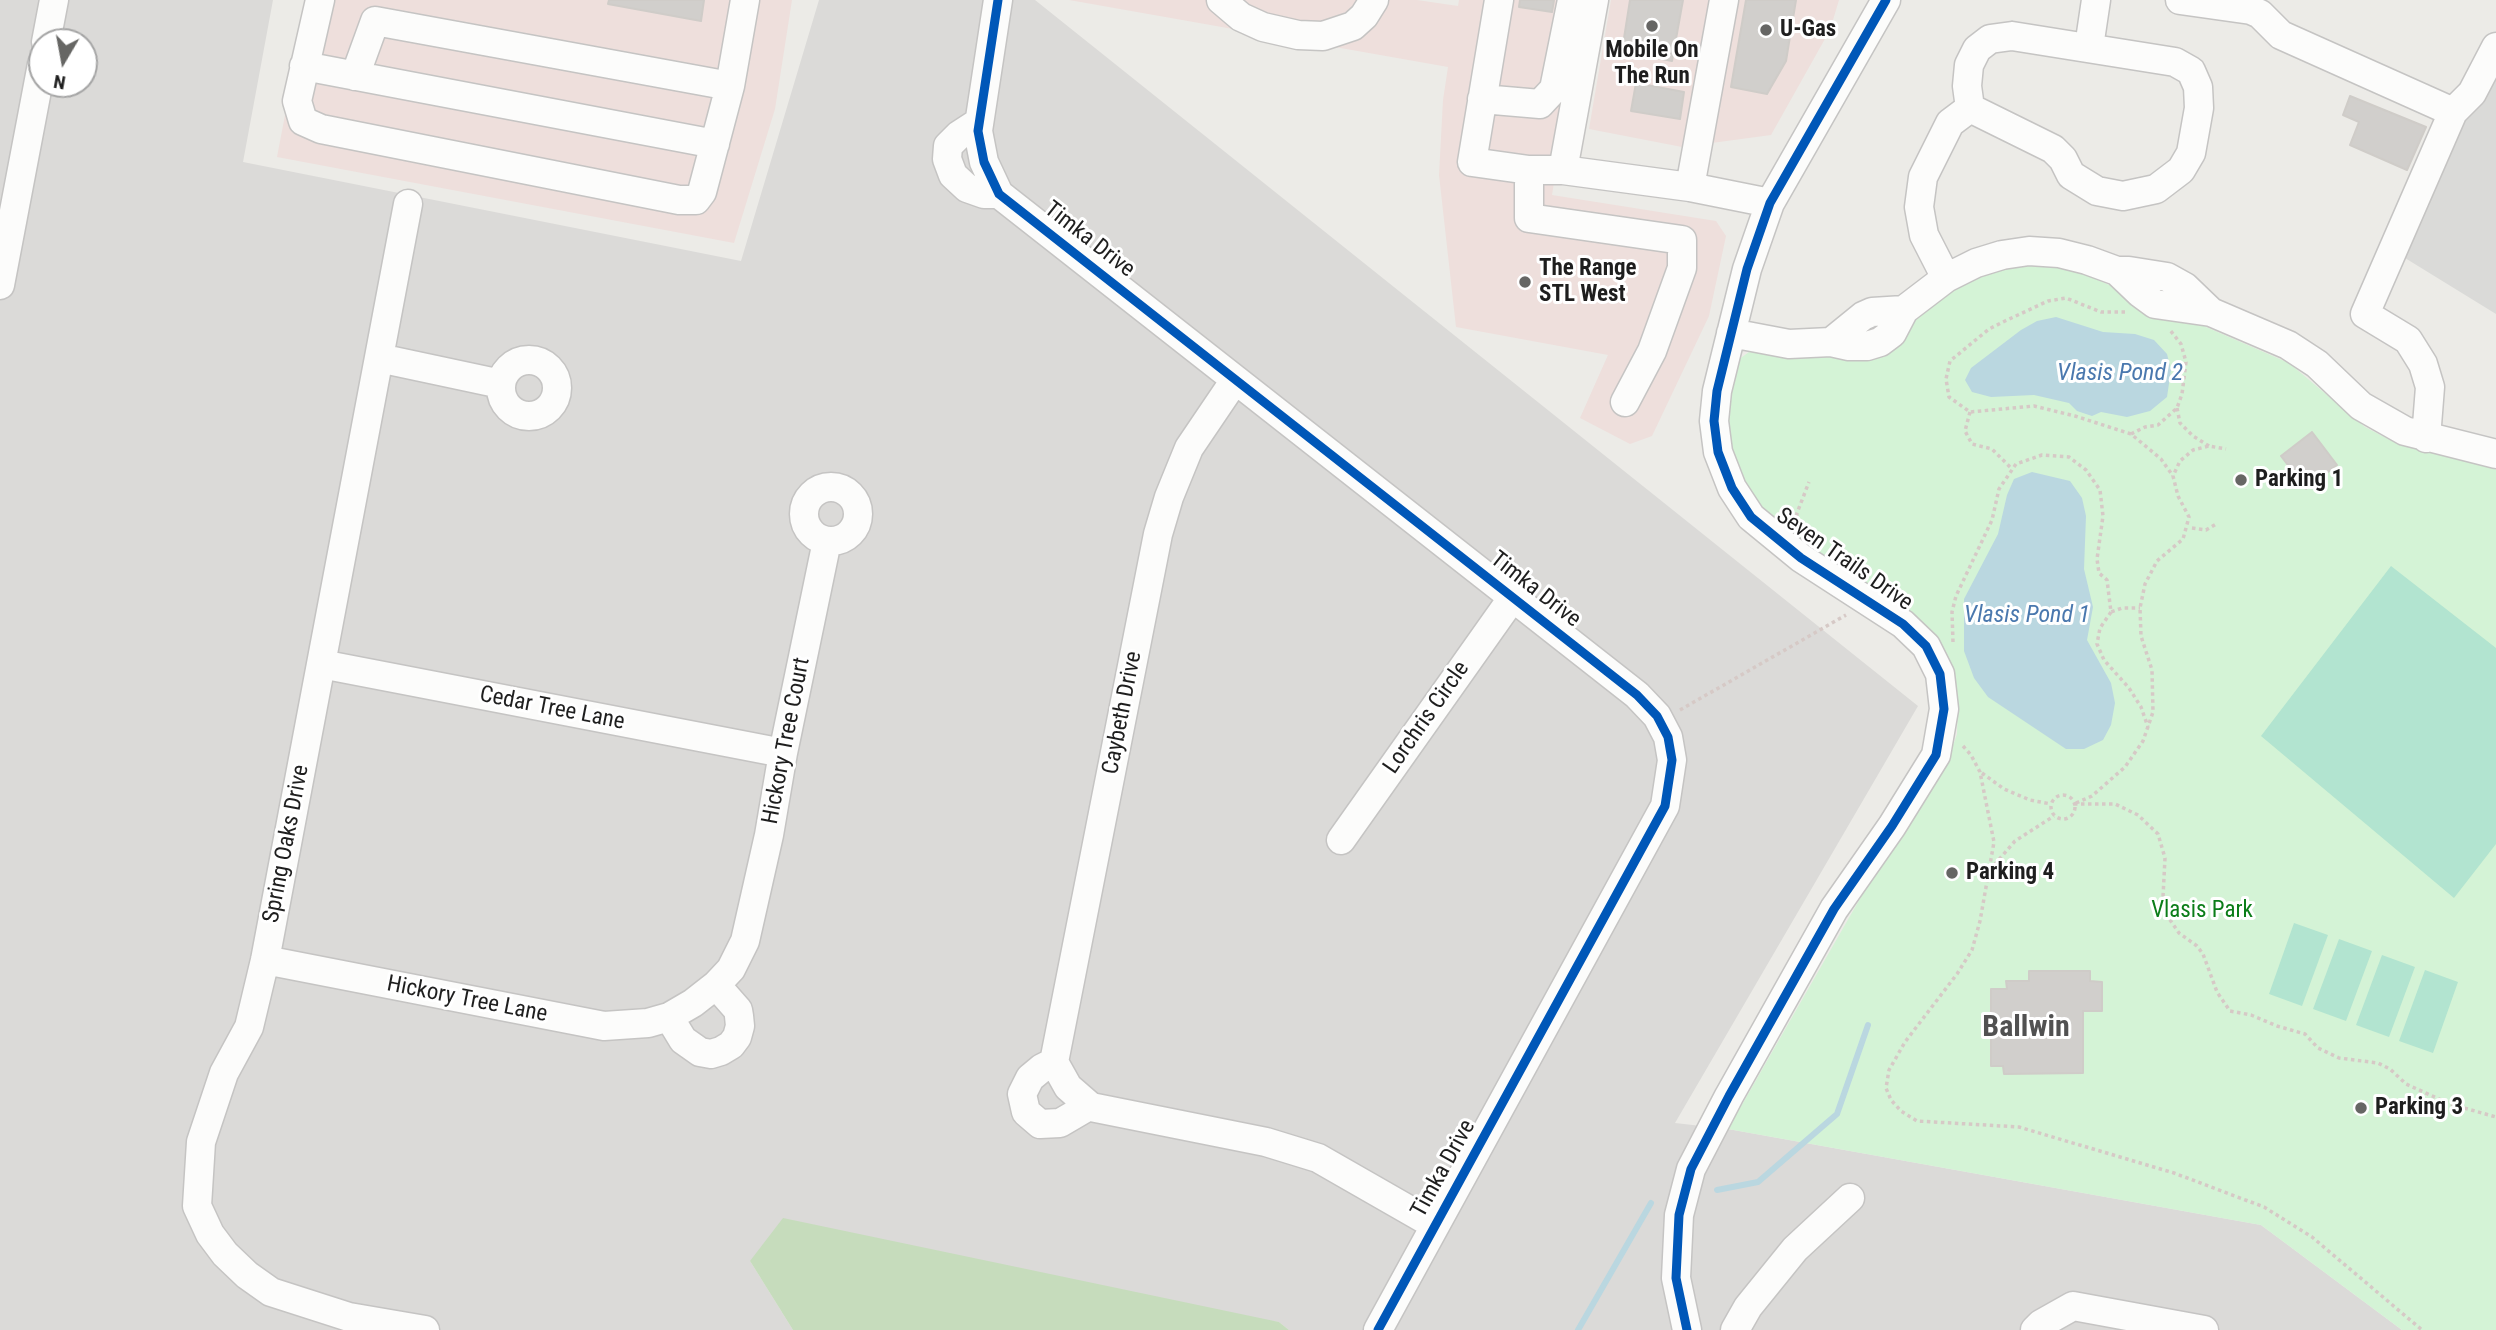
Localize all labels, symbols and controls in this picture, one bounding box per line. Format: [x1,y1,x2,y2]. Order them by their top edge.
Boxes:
place label: U-Gas [1780,16,1836,44]
marker: Mobile On The Run [1644,18,1660,34]
marker: U-Gas [1758,22,1774,38]
north arrow [28,28,98,98]
place label: Mobile On The Run [1605,37,1699,91]
text: N [52,70,67,95]
street label: Timka Drive [1038,196,1140,284]
place label: The Range STL West [1539,255,1637,309]
marker: The Range STL West [1517,274,1533,290]
water label: Vlasis Pond 2 [2057,360,2183,388]
place label: Parking 1 [2255,466,2343,494]
marker: Parking 1 [2233,472,2249,488]
street label: Seven Trails Drive [1770,503,1918,617]
street label: Timka Drive [1484,546,1586,634]
water label: Vlasis Pond 1 [1964,602,2090,630]
street label: Caybeth Drive [1098,649,1148,777]
street label: Hickory Tree Court [757,655,817,827]
street label: Lorchris Circle [1378,656,1476,780]
street label: Cedar Tree Lane [477,681,627,737]
street label: Spring Oaks Drive [258,763,316,925]
place label: Parking 4 [1966,859,2054,887]
marker: Parking 4 [1944,865,1960,881]
park label: Vlasis Park [2151,897,2253,925]
street label: Hickory Tree Lane [384,971,550,1029]
district label: Ballwin [1982,1010,2070,1046]
place label: Parking 3 [2375,1094,2463,1122]
marker: Parking 3 [2353,1100,2369,1116]
street label: Timka Drive [1406,1115,1482,1223]

